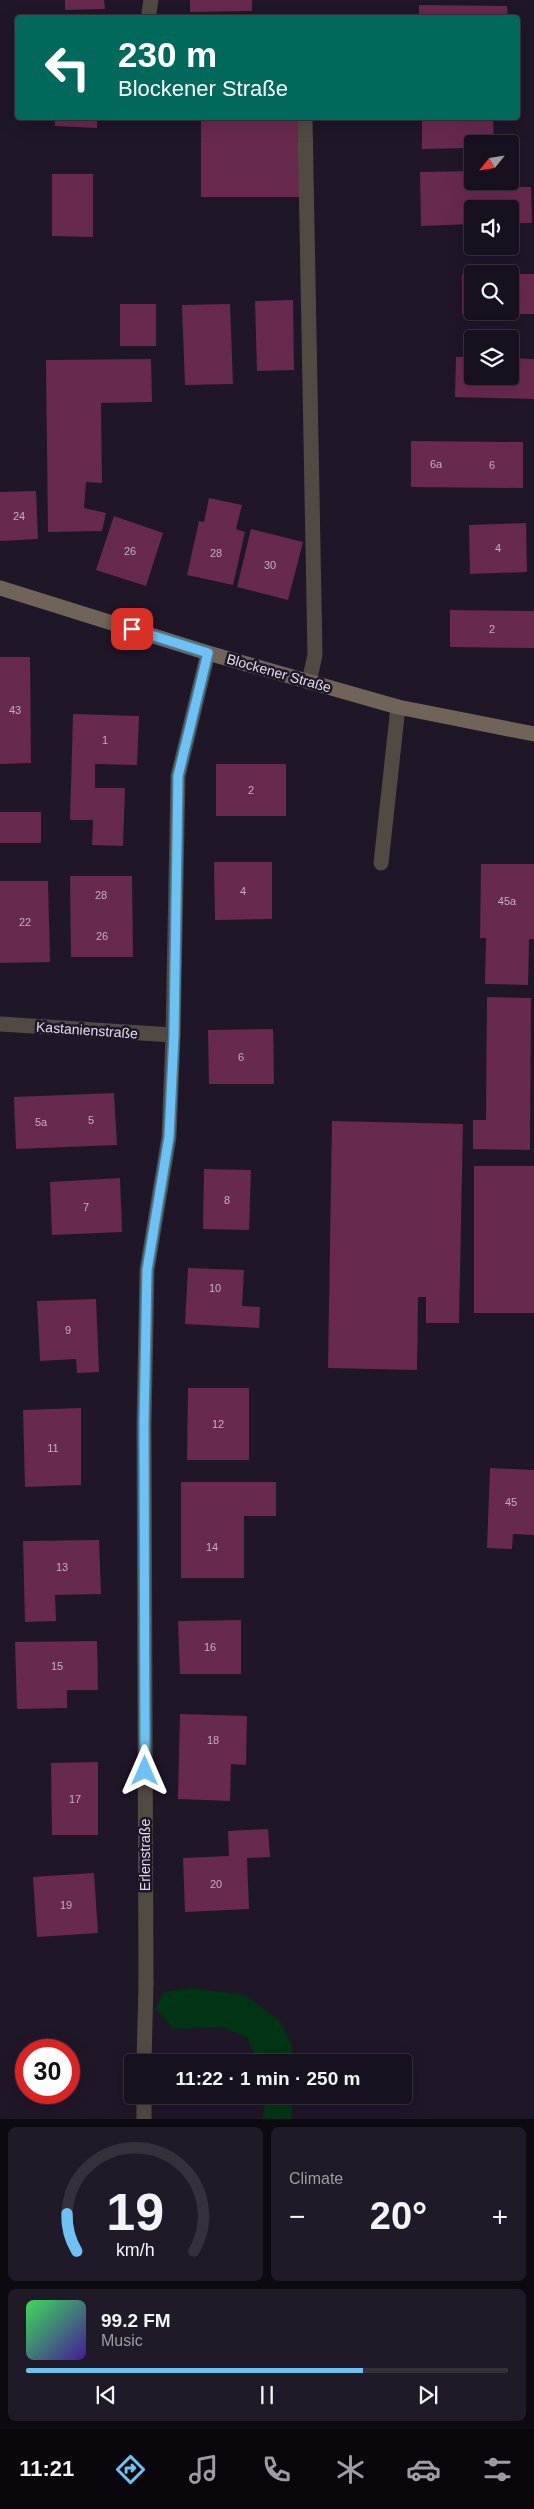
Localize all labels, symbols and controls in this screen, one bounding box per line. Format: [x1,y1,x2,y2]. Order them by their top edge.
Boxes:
icon: left [35,35,100,100]
text: 230 m [118,35,217,74]
text: Blockener Straße [118,76,288,101]
north arrow [464,135,519,190]
map controls [464,135,519,385]
button: sound [464,200,519,255]
button: search [464,265,519,320]
button: layers [464,330,519,385]
house number: 6a [430,458,443,470]
house number: 6 [489,459,495,471]
house number: 24 [13,510,25,522]
house number: 4 [495,542,501,554]
house number: 26 [124,545,136,557]
house number: 28 [210,547,222,559]
house number: 30 [264,559,276,571]
pin [111,608,153,650]
icon: arrive [118,615,146,643]
house number: 2 [489,623,495,635]
street label: Blockener Straße [225,650,333,696]
house number: 43 [9,704,21,716]
house number: 1 [102,734,108,746]
house number: 2 [248,784,254,796]
house number: 4 [240,885,246,897]
house number: 28 [95,889,107,901]
house number: 45a [498,895,517,907]
house number: 22 [19,916,31,928]
house number: 26 [96,930,108,942]
street label: Kastanienstraße [36,1018,139,1042]
house number: 6 [238,1051,244,1063]
house number: 5 [88,1114,94,1126]
house number: 5a [35,1116,48,1128]
house number: 8 [224,1194,230,1206]
house number: 7 [83,1201,89,1213]
house number: 10 [209,1282,221,1294]
house number: 9 [65,1324,71,1336]
house number: 12 [212,1418,224,1430]
house number: 11 [47,1442,59,1454]
house number: 45 [505,1496,517,1508]
house number: 14 [206,1541,218,1553]
house number: 13 [56,1561,68,1573]
house number: 16 [204,1641,216,1653]
house number: 15 [51,1660,63,1672]
house number: 18 [207,1734,219,1746]
position arrow [118,1744,170,1796]
house number: 17 [69,1793,81,1805]
street label: Erlenstraße [137,1819,153,1891]
house number: 20 [210,1878,222,1890]
house number: 19 [60,1899,72,1911]
speed limit sign: 30 [15,2039,80,2104]
text: 11:22 · 1 min · 250 m [176,2068,360,2089]
text: Climate [289,2170,343,2187]
text: 19 [107,2183,164,2241]
text: 20° [370,2195,427,2237]
text: − [289,2201,305,2232]
text: + [492,2201,508,2232]
text: km/h [116,2240,155,2260]
text: 99.2 FM [101,2310,171,2331]
text: Music [101,2332,143,2349]
icon: previous [92,2381,120,2409]
icon: pause [253,2381,281,2409]
icon: next [414,2381,442,2409]
icon: directions [113,2452,148,2487]
icon: music [186,2452,221,2487]
icon: phone [259,2452,294,2487]
icon: climate [333,2452,368,2487]
icon: car [406,2452,441,2487]
icon: filters [480,2452,515,2487]
text: 11:21 [19,2456,74,2481]

